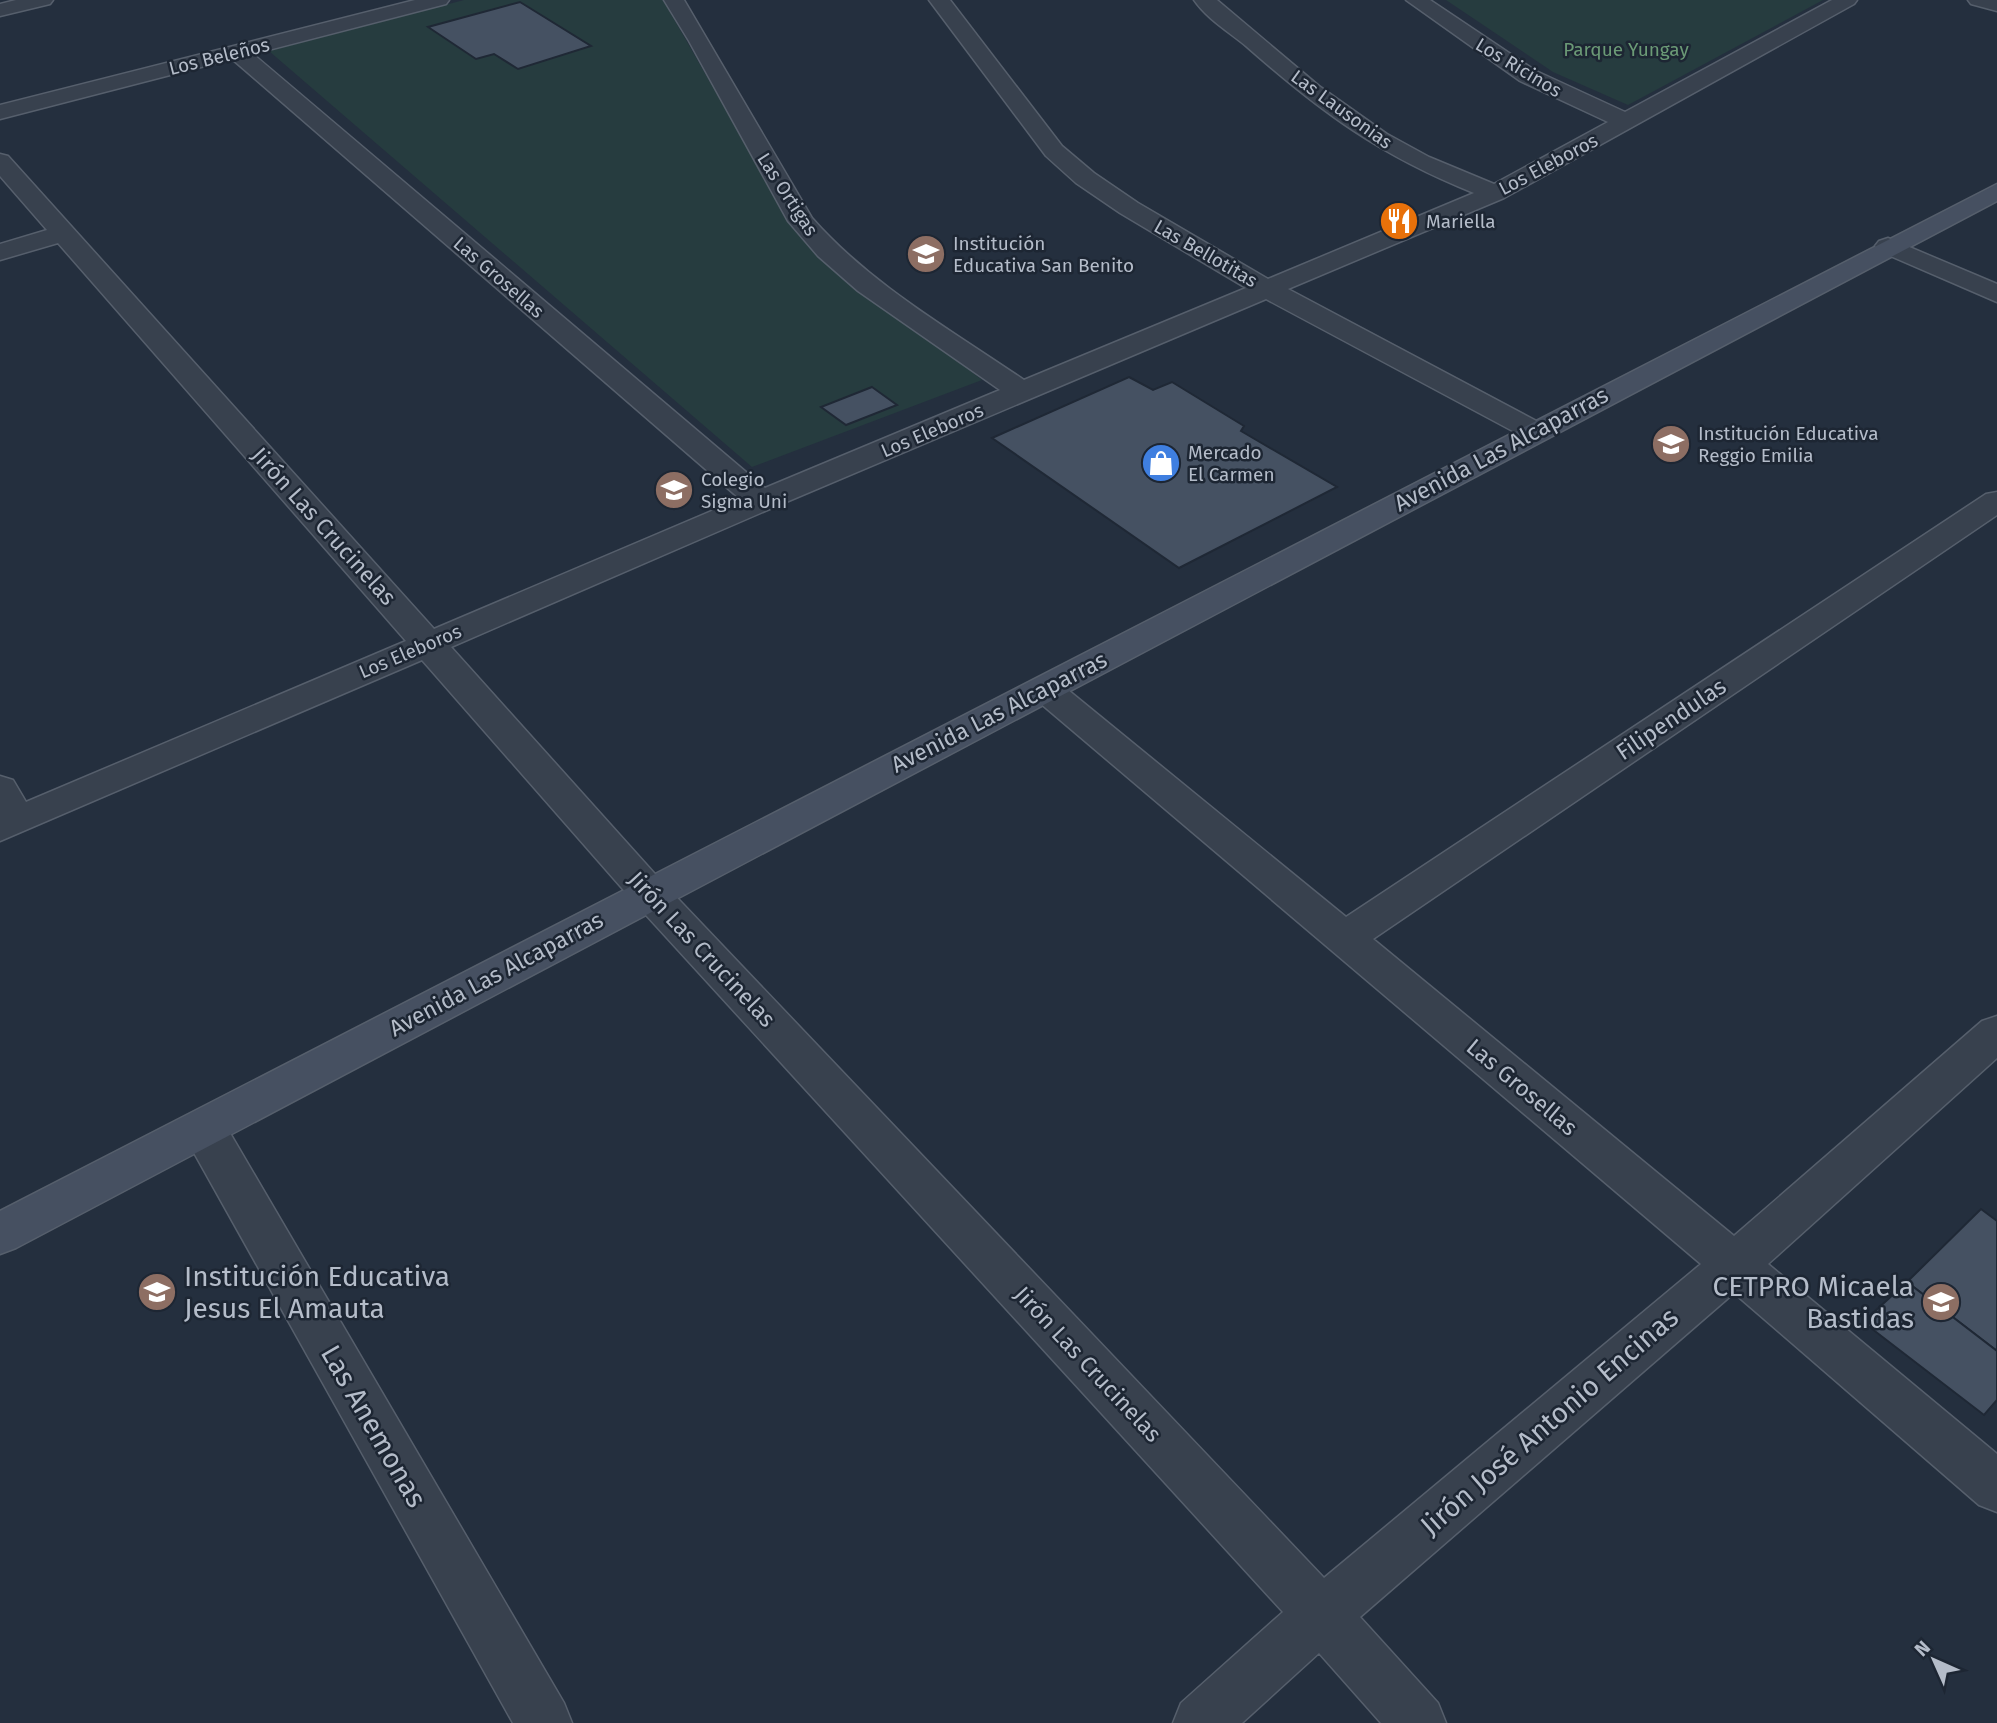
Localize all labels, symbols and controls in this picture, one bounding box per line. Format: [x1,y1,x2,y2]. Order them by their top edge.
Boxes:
street label: Los Beleños [166,33,272,80]
street label: Los Ricinos [1472,33,1566,102]
park label: Parque Yungay [1563,38,1689,61]
street label: Las Lausonias [1287,65,1397,154]
street label: Los Eleboros [1495,129,1602,200]
street label: Las Ortigas [752,148,823,240]
restaurant icon: Mariella [1378,200,1420,242]
place label: Mariella [1426,210,1496,233]
street label: Las Bellotitas [1150,215,1262,292]
street label: Las Grosellas [449,232,549,323]
place label: Institución Educativa San Benito [953,232,1134,277]
school or university icon: Institución Educativa San Benito [905,233,947,275]
street label: Avenida Las Alcaparras [1389,381,1613,517]
street label: Los Eleboros [878,399,987,462]
place label: Institución Educativa Reggio Emilia [1698,422,1878,467]
school or university icon: Institución Educativa Reggio Emilia [1650,423,1692,465]
street label: Jirón Las Crucinelas [246,441,402,611]
place label: Mercado El Carmen [1188,441,1275,486]
shop icon: Mercado El Carmen [1140,442,1182,484]
place label: Colegio Sigma Uni [701,468,787,513]
school or university icon: Colegio Sigma Uni [653,469,695,511]
street label: Los Eleboros [356,620,465,683]
street label: Avenida Las Alcaparras [886,645,1112,779]
street label: Filipendulas [1611,672,1731,766]
street label: Jirón Las Crucinelas [623,865,781,1033]
street label: Avenida Las Alcaparras [384,906,608,1042]
street label: Las Grosellas [1461,1033,1583,1141]
place label: Institución Educativa Jesus El Amauta [184,1260,450,1325]
place label: CETPRO Micaela Bastidas [1713,1270,1914,1335]
school or university icon: Institución Educativa Jesus El Amauta [136,1271,178,1313]
street label: Jirón Las Crucinelas [1009,1280,1167,1448]
school or university icon: CETPRO Micaela Bastidas [1920,1281,1962,1323]
street label: Jirón José Antonio Encinas [1414,1300,1685,1542]
street label: Las Anemonas [314,1339,433,1513]
north arrow [1899,1625,1969,1695]
text: N [1910,1636,1935,1661]

